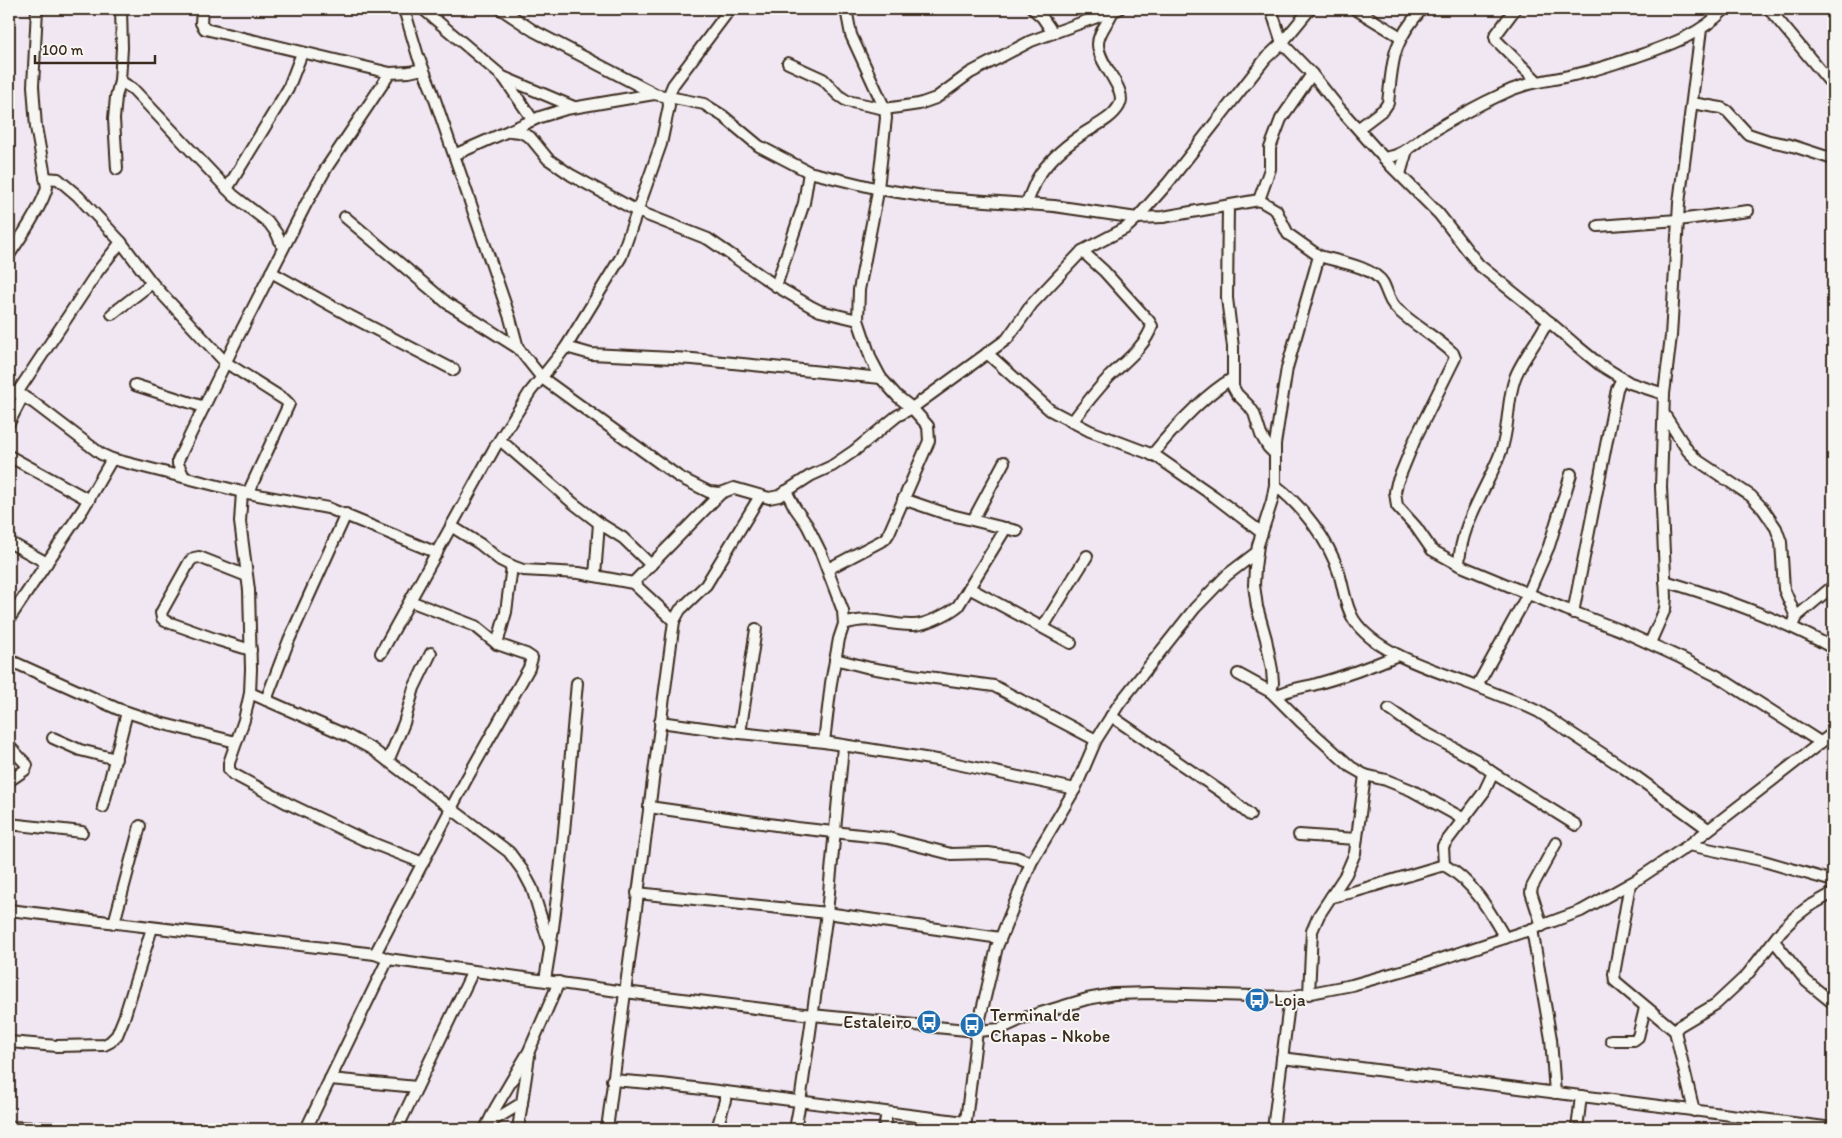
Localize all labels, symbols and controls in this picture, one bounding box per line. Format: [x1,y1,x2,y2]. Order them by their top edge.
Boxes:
scale bar [35,32,155,64]
text: 100 m [42,41,84,59]
bus stop icon: Loja [1244,987,1270,1013]
place label: Loja [1274,989,1306,1011]
place label: Terminal de Chapas - Nkobe [990,1004,1110,1047]
bus stop icon: Estaleiro [916,1009,942,1035]
place label: Estaleiro [843,1011,912,1033]
bus stop icon: Terminal de Chapas - Nkobe [959,1012,985,1038]

